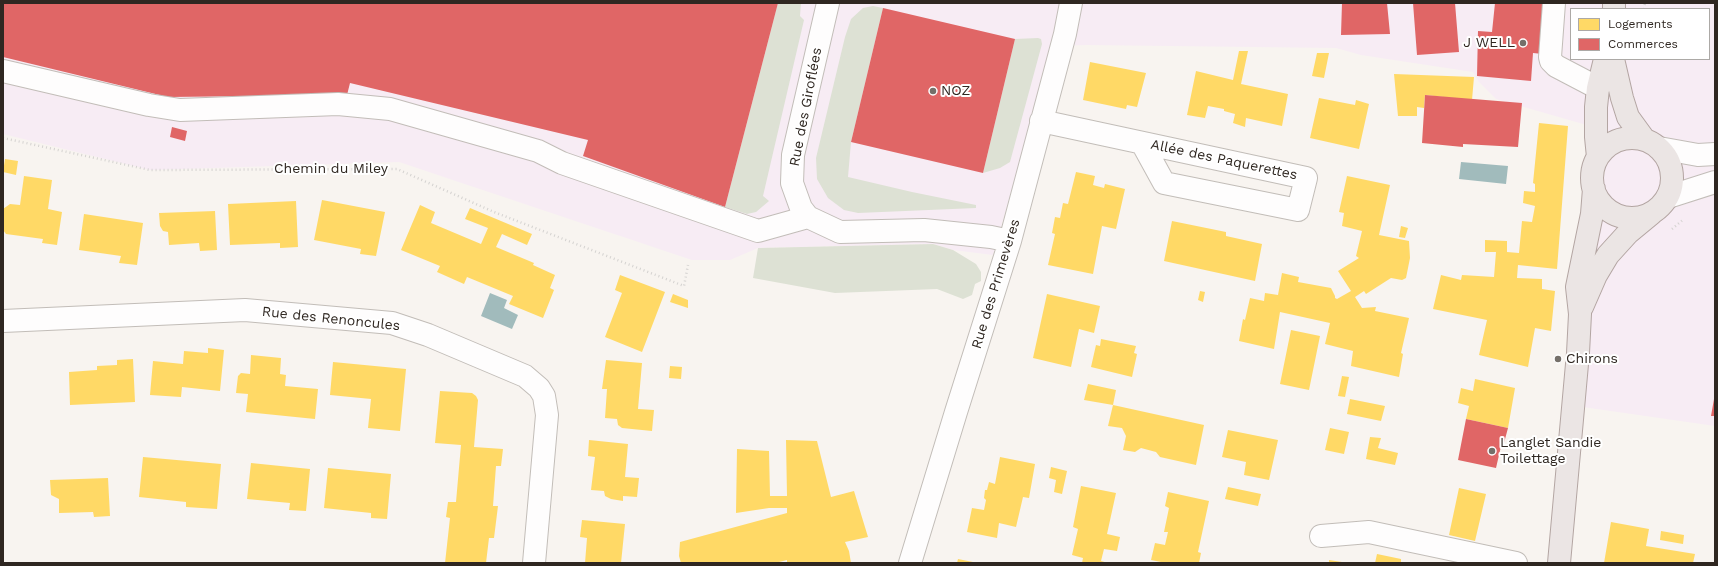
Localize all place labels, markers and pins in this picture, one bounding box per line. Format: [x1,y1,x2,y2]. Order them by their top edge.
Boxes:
place label: J WELL [1463,35,1515,51]
marker: J WELL [1518,38,1528,48]
place label: NOZ [941,83,970,99]
marker: NOZ [928,86,938,96]
place label: Chirons [1566,351,1618,367]
marker: Chirons [1553,354,1563,364]
place label: Langlet Sandie Toilettage [1500,435,1601,468]
marker: Langlet Sandie Toilettage [1487,446,1497,456]

